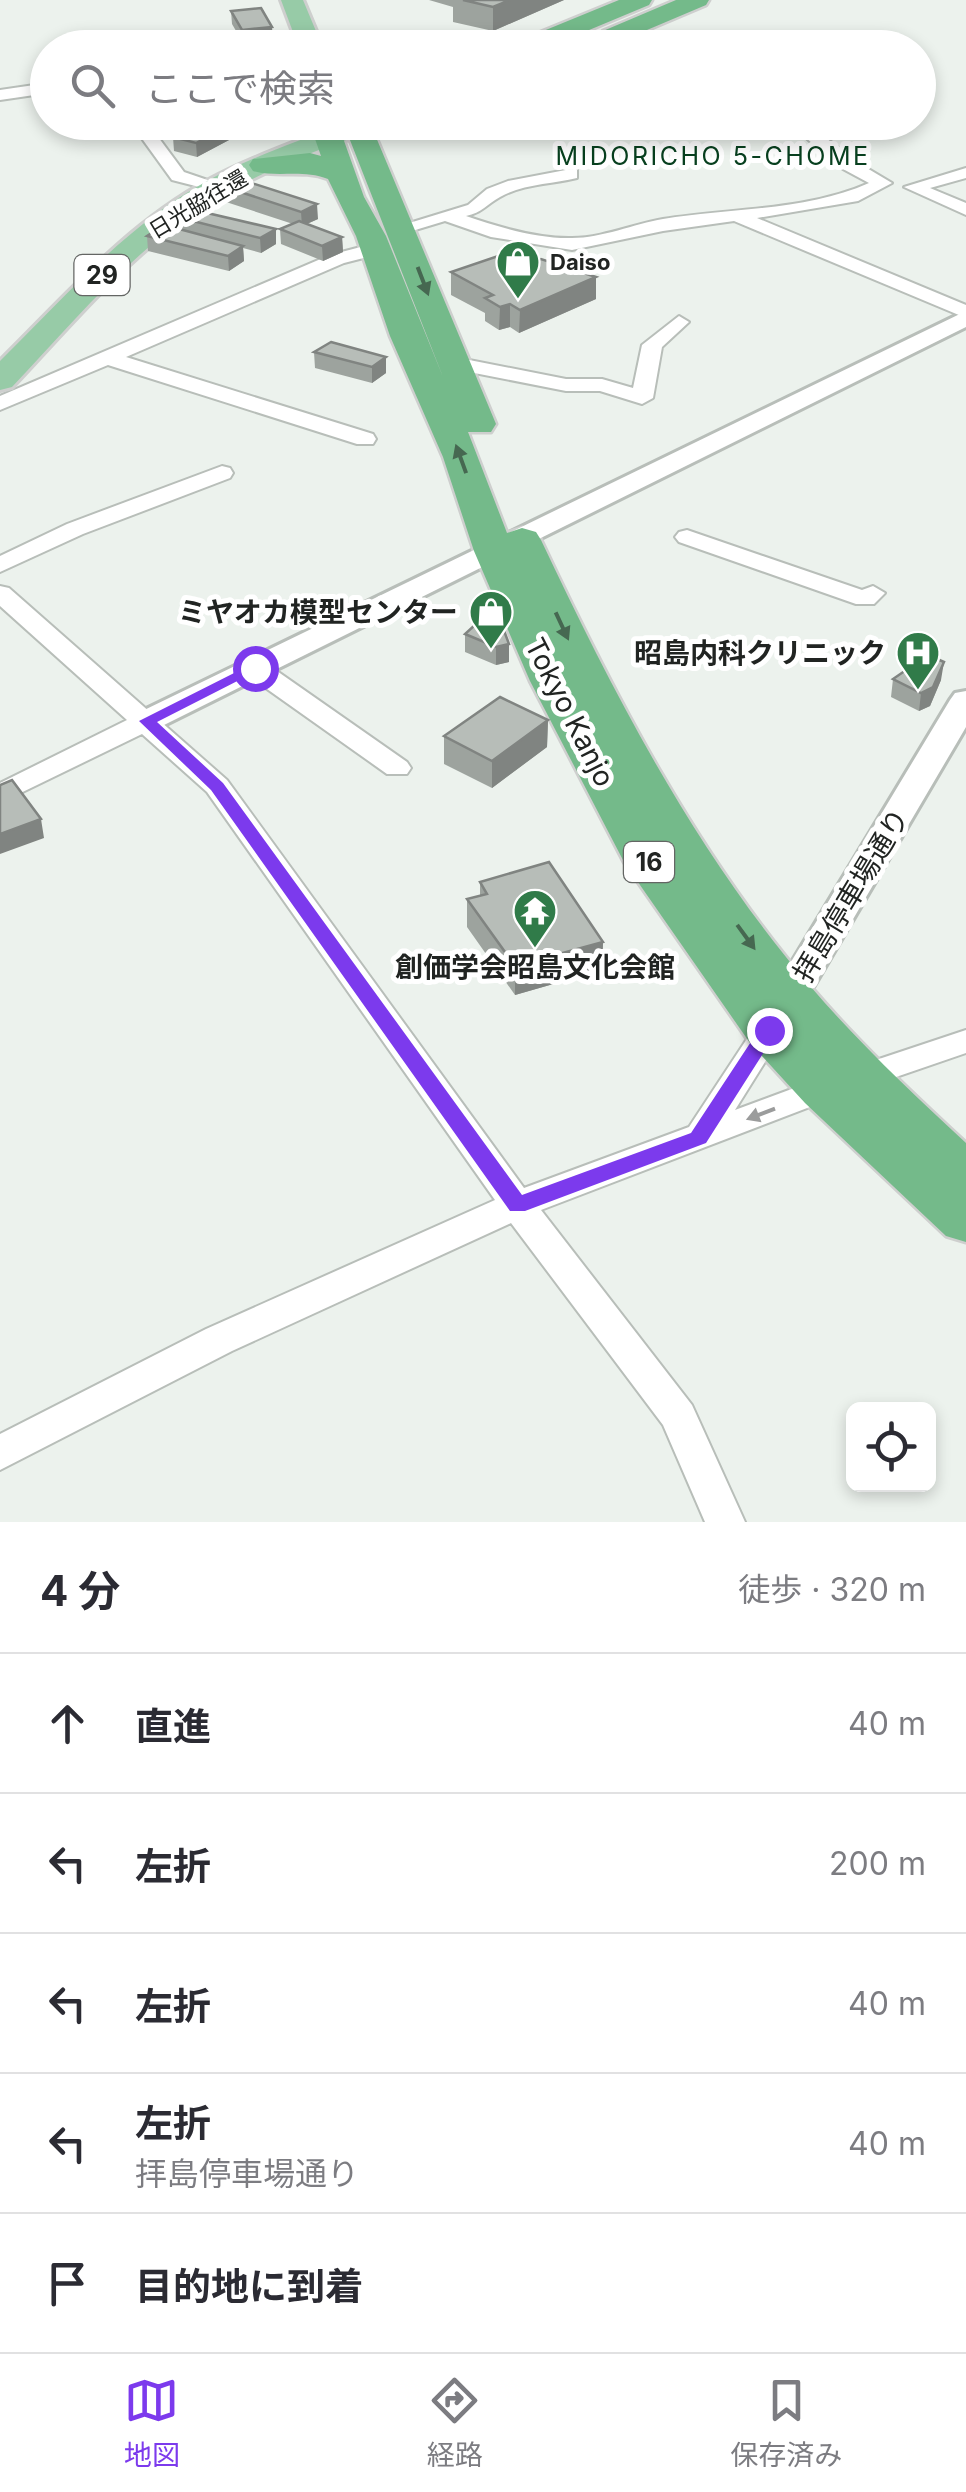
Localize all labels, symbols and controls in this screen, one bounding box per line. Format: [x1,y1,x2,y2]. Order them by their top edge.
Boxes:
search box [30,30,936,140]
icon: search [65,58,120,113]
text: ここで検索 [145,65,335,111]
district label: MIDORICHO 5-CHOME [555,141,871,171]
street label: 日光脇往還 [144,165,252,243]
shop icon: Daiso [495,239,541,300]
place label: Daiso [550,249,610,275]
road number: 29 [74,255,130,295]
one-way arrow [416,266,431,296]
one-way arrow [453,444,468,474]
shop icon: ミヤオカ模型センター [468,589,514,650]
place label: ミヤオカ模型センター [178,595,458,629]
one-way arrow [554,612,571,641]
hospital icon: 昭島内科クリニック [895,630,941,691]
street label: Tokyo Kanjo [518,632,622,792]
place label: 昭島内科クリニック [634,636,886,670]
route start [233,646,279,692]
street label: 拝島停車場通り [786,802,916,988]
road number: 16 [624,842,674,882]
temple icon: 創価学会昭島文化会館 [512,888,558,949]
one-way arrow [736,923,755,950]
place label: 創価学会昭島文化会館 [395,950,675,984]
route end [747,1008,793,1054]
one-way arrow [746,1106,776,1122]
map controls [846,1402,936,1492]
button: locate [846,1402,936,1492]
text: 4 分 [40,1565,120,1616]
text: 徒歩 · 320 m [738,1570,926,1609]
icon: ahead [40,1696,95,1751]
text: 直進 [135,1703,211,1749]
text: 40 m [848,1704,926,1743]
icon: left [40,1836,95,1891]
text: 左折 [135,1843,211,1889]
text: 200 m [829,1844,926,1883]
icon: left [40,1976,95,2031]
text: 左折 [135,1983,211,2029]
text: 40 m [848,1984,926,2023]
text: 左折 [135,2100,211,2146]
icon: left [40,2116,95,2171]
text: 40 m [848,2124,926,2163]
text: 拝島停車場通り [135,2154,359,2193]
icon: arrive [40,2256,95,2311]
text: 目的地に到着 [135,2263,363,2309]
tab: 地図 [124,2373,180,2473]
tab: 経路 [427,2373,483,2473]
tab: 保存済み [730,2373,842,2473]

